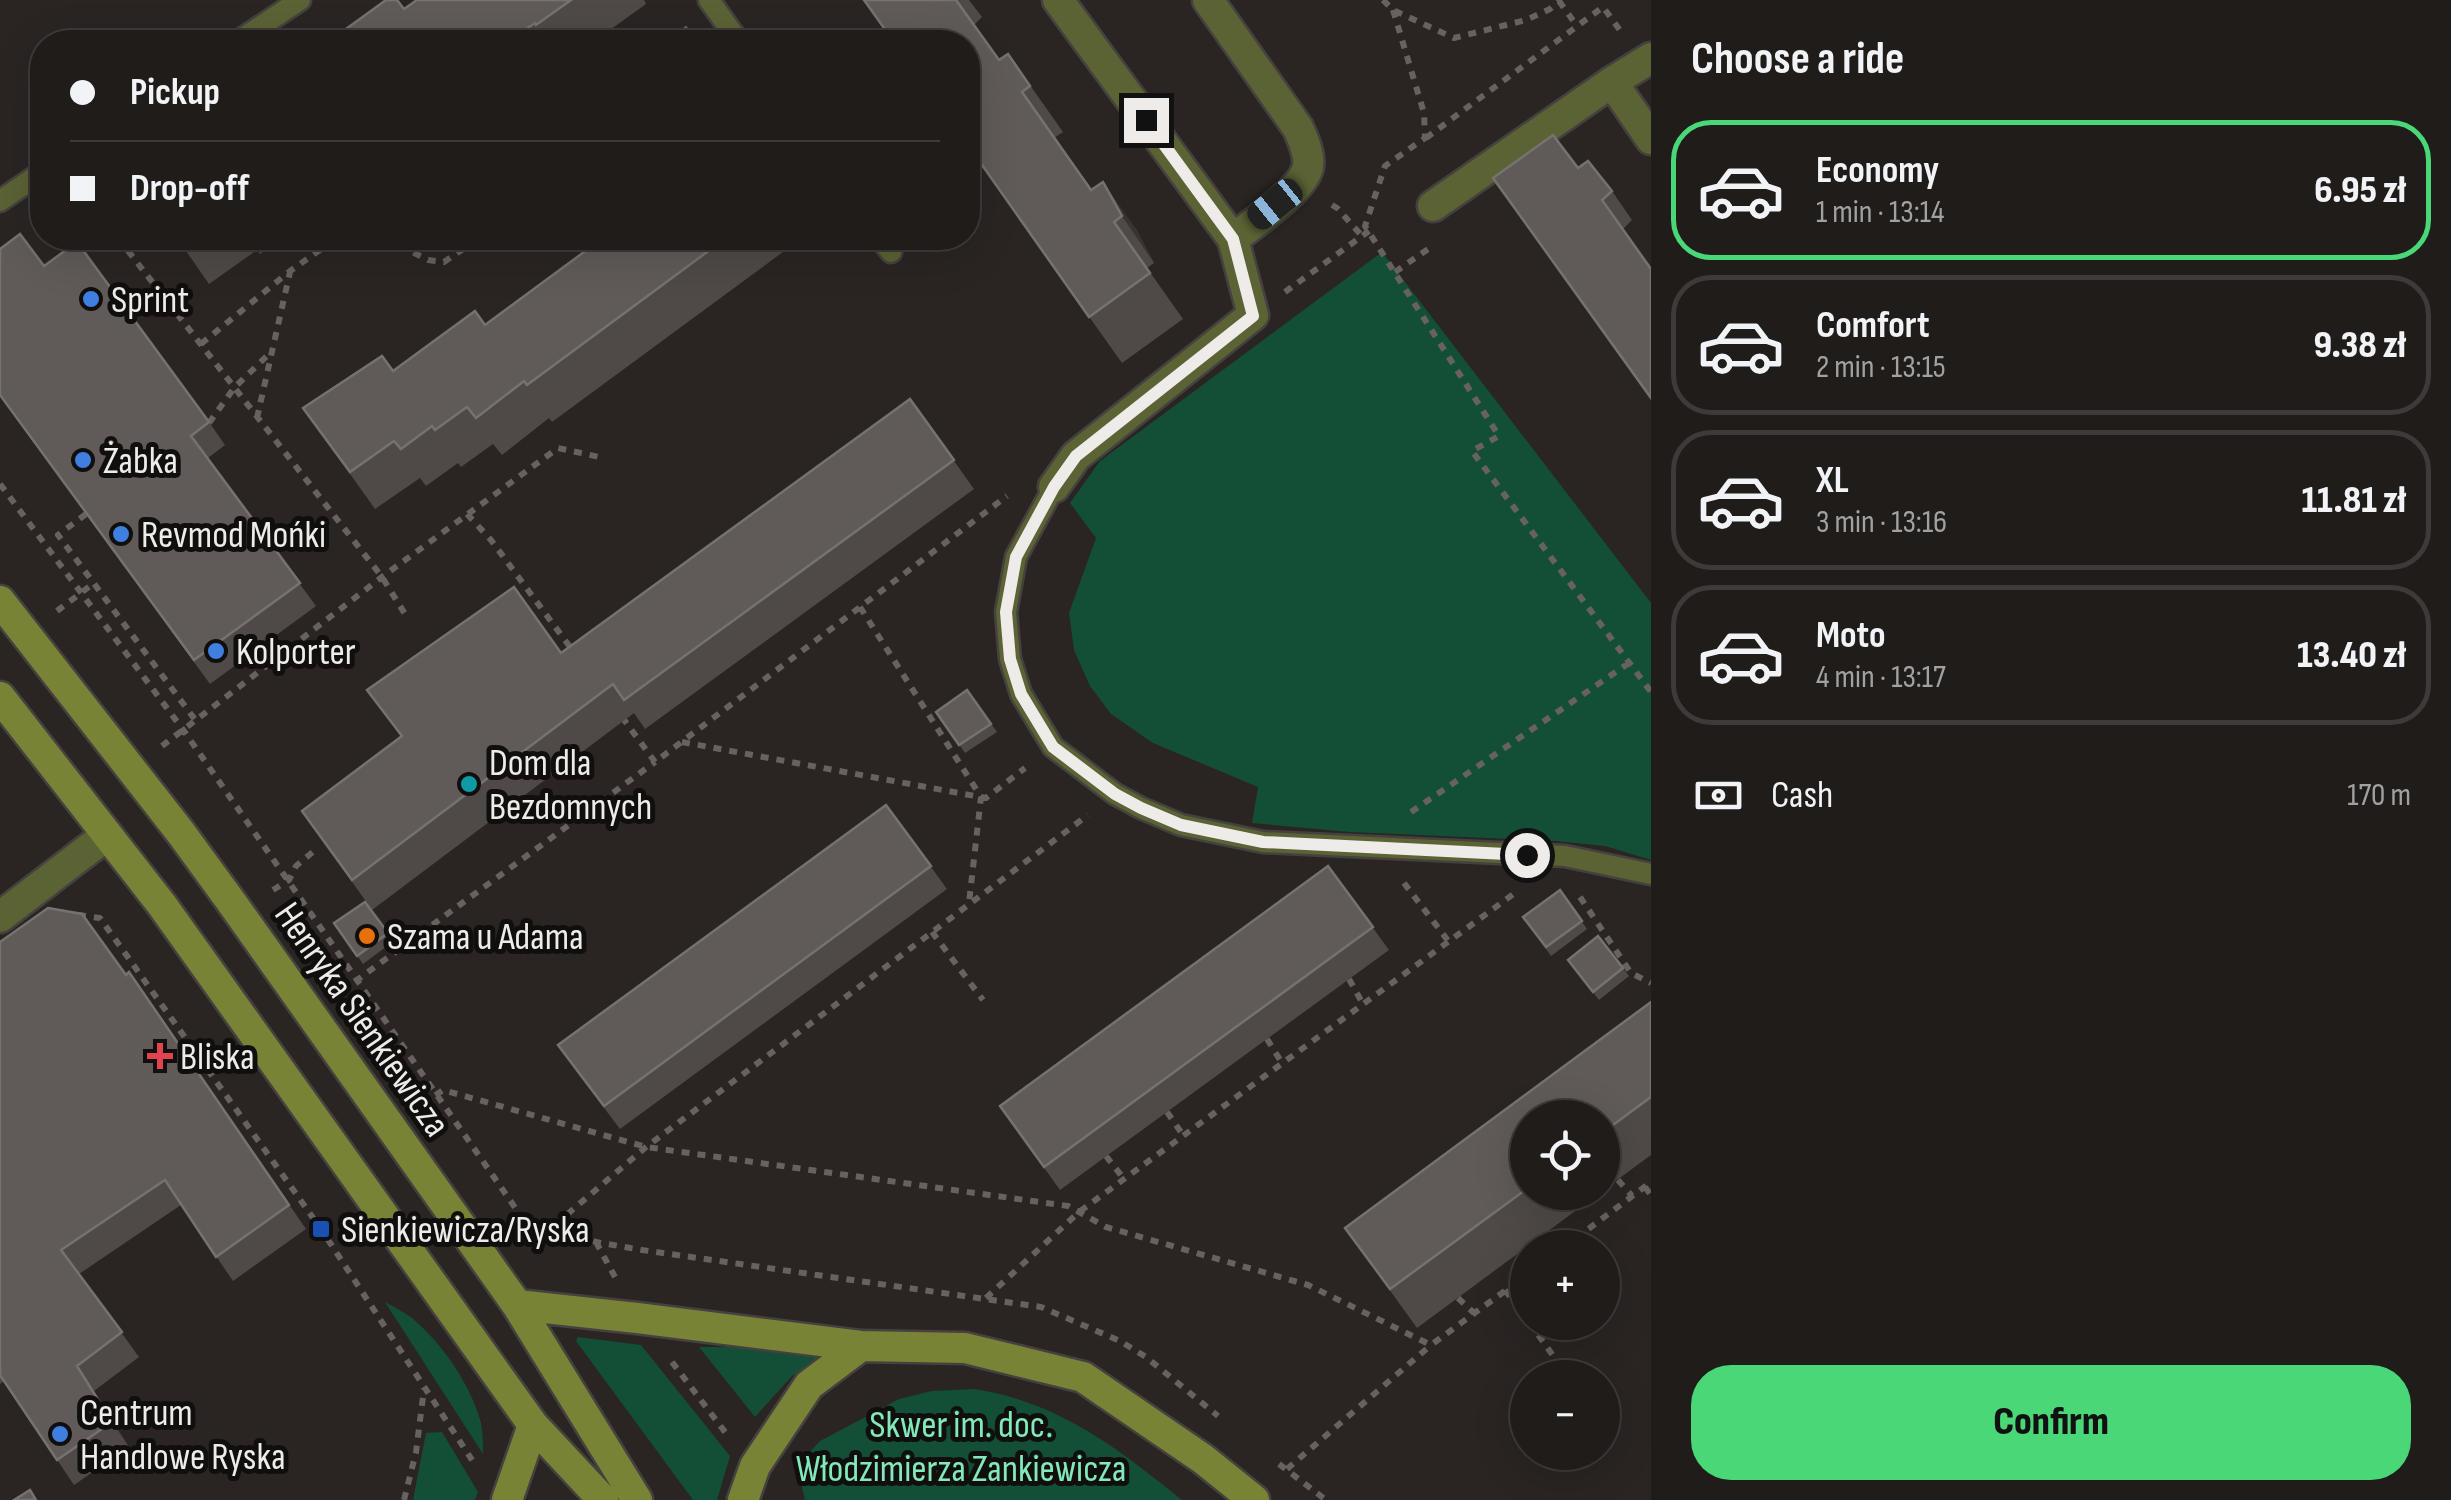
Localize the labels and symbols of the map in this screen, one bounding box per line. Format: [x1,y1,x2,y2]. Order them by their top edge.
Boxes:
route end [1124,98,1169,143]
car [1242,173,1308,235]
place label: Sprint [111,278,189,323]
marker: Sprint [80,288,102,310]
place label: Żabka [103,439,178,484]
marker: Żabka [72,449,94,471]
place label: Revmod Mońki [141,513,326,558]
marker: Revmod Mońki [110,523,132,545]
place label: Kolporter [236,630,356,675]
marker: Kolporter [205,640,227,662]
place label: Dom dla Bezdomnych [489,741,652,830]
marker: Dom dla Bezdomnych [458,773,480,795]
route start [1505,833,1550,878]
street label: Henryka Sienkiewicza [264,894,459,1145]
place label: Szama u Adama [387,915,584,960]
marker: Szama u Adama [356,925,378,947]
place label: Bliska [180,1035,255,1080]
marker: Bliska [149,1045,171,1067]
place label: Sienkiewicza/Ryska [341,1208,590,1253]
marker: Sienkiewicza/Ryska [310,1218,332,1240]
place label: Centrum Handlowe Ryska [80,1391,286,1480]
park label: Skwer im. doc. Włodzimierza Zankiewicza [796,1403,1126,1492]
marker: Centrum Handlowe Ryska [49,1423,71,1445]

